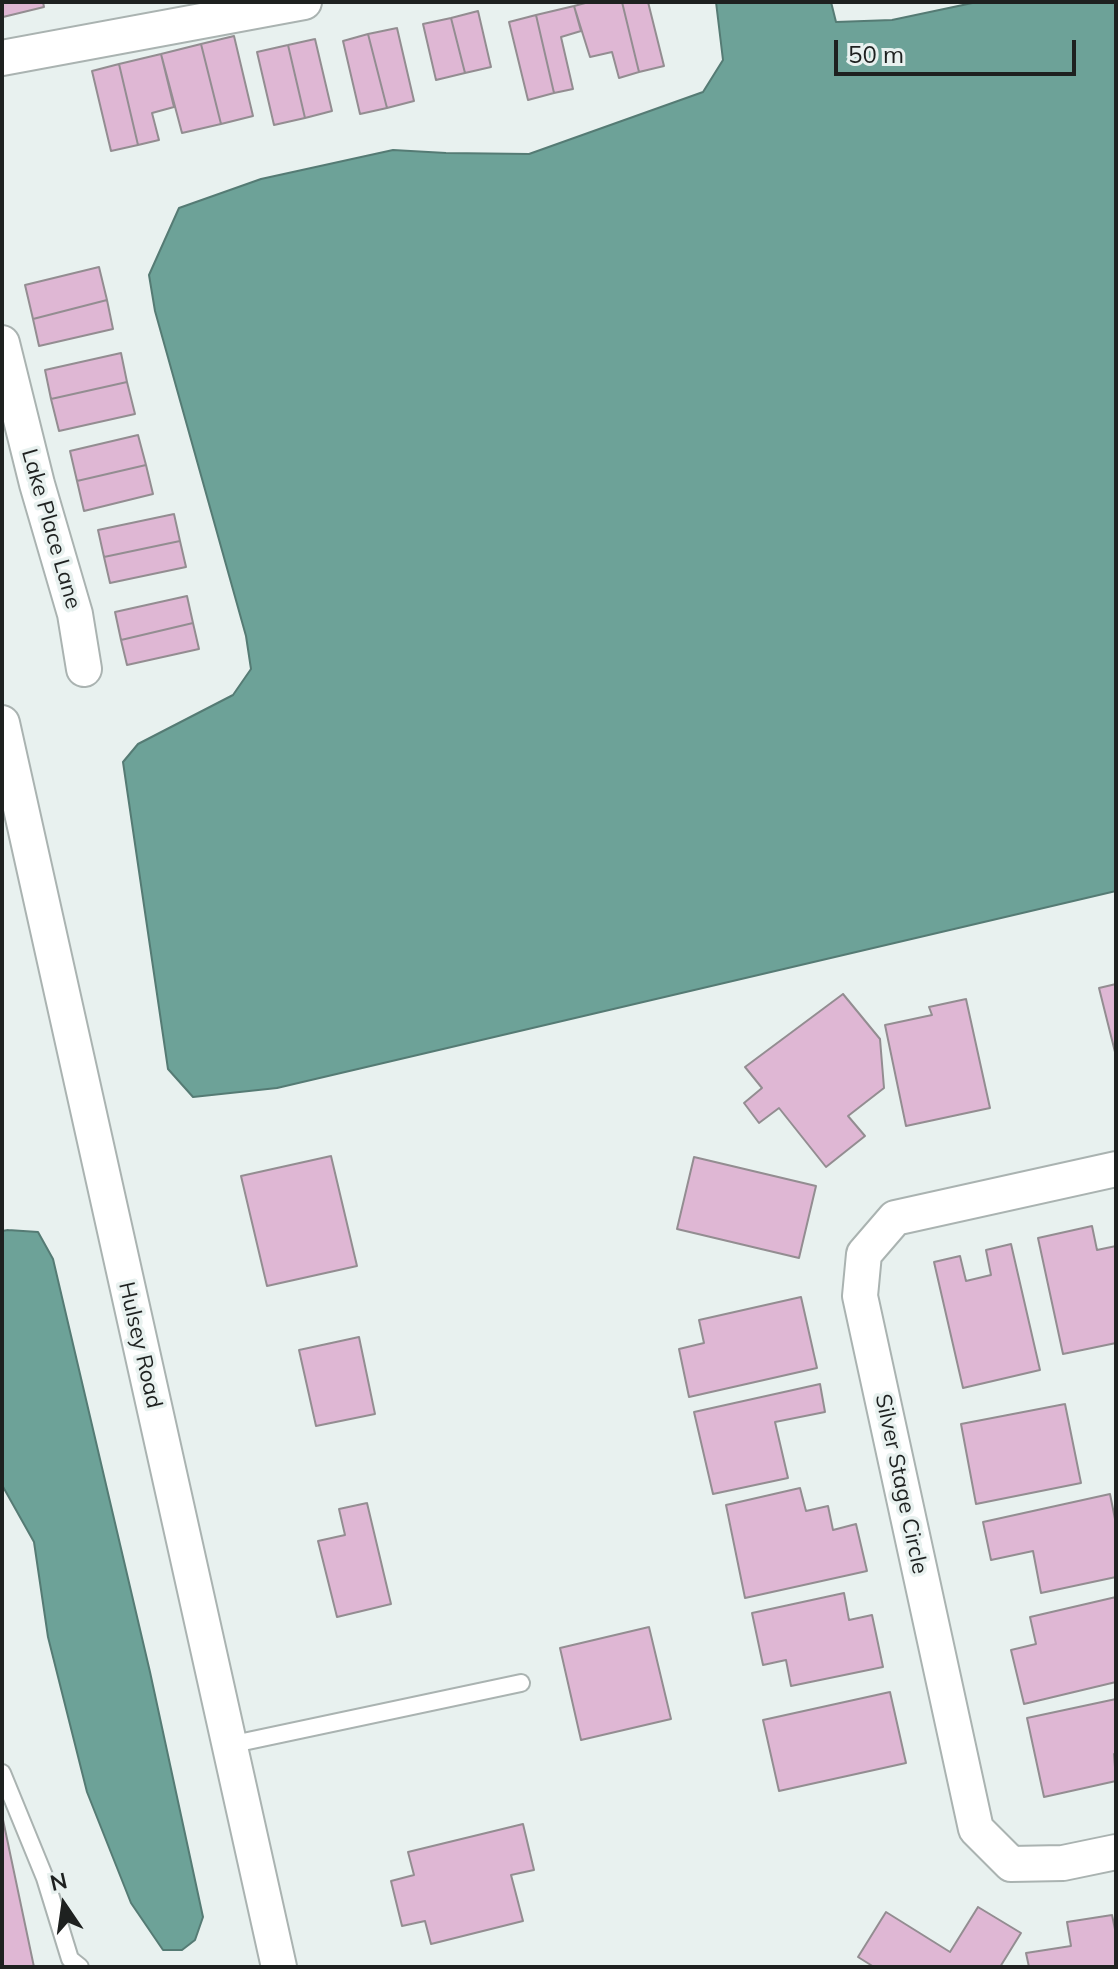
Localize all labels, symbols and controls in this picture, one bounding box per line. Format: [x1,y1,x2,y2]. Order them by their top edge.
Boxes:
scale bar [838,24,1080,74]
text: 50 m [848,39,904,69]
street label: Lake Place Lane [16,446,86,612]
street label: Hulsey Road [113,1279,167,1411]
street label: Silver Stage Circle [869,1392,933,1576]
north arrow [24,1865,104,1945]
text: N [47,1866,70,1897]

